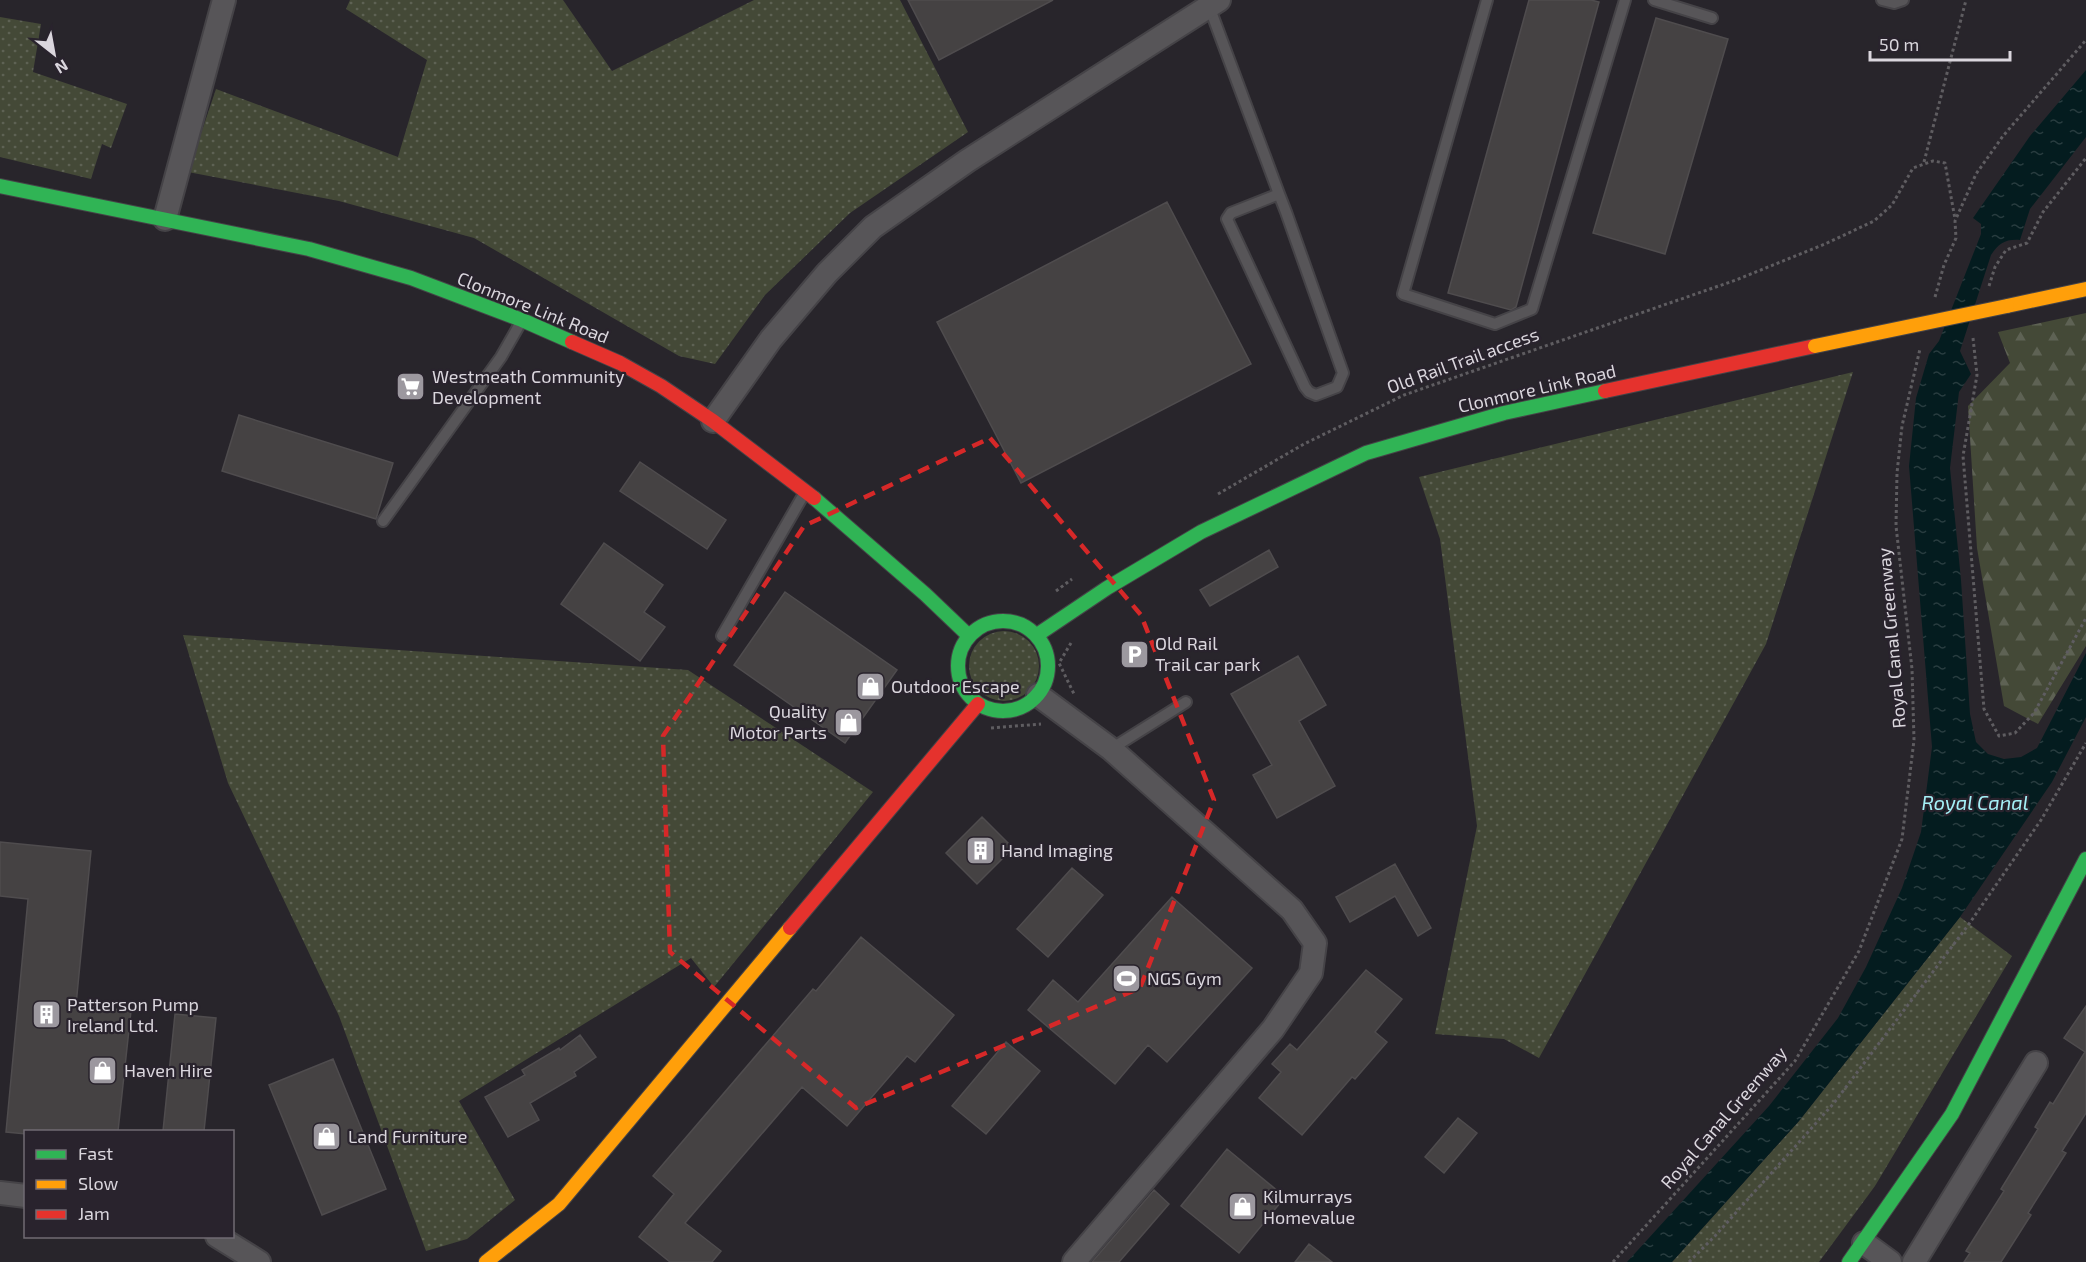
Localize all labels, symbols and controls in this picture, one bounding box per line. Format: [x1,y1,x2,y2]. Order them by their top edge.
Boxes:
north arrow [24,24,84,84]
scale bar [1870,24,2010,62]
text: 50 m [1879,33,1919,55]
text: N [52,56,72,78]
street label: Clonmore Link Road [454,267,612,348]
street label: Old Rail Trail access [1384,322,1542,398]
street label: Clonmore Link Road [1456,359,1618,417]
place label: Westmeath Community Development [432,365,625,408]
supermarket icon: Westmeath Community Development [395,371,427,403]
street label: Royal Canal Greenway [1872,546,1910,729]
place label: Old Rail Trail car park [1155,632,1261,675]
parking icon: Old Rail Trail car park [1118,638,1150,670]
shop icon: Outdoor Escape [854,671,886,703]
place label: Outdoor Escape [891,675,1020,697]
place label: Quality Motor Parts [729,700,827,743]
shop icon: Quality Motor Parts [832,706,864,738]
water label: Royal Canal [1921,790,2029,815]
building icon: Hand Imaging [964,835,996,867]
place label: Hand Imaging [1001,839,1113,861]
sports icon: NGS Gym [1110,963,1142,995]
place label: NGS Gym [1147,967,1222,989]
place label: Patterson Pump Ireland Ltd. [67,993,199,1036]
building icon: Patterson Pump Ireland Ltd. [30,999,62,1031]
street label: Royal Canal Greenway [1656,1041,1791,1193]
shop icon: Haven Hire [87,1055,119,1087]
place label: Haven Hire [124,1059,213,1081]
shop icon: Land Furniture [311,1121,343,1153]
place label: Land Furniture [348,1125,468,1147]
legend [24,1130,234,1238]
text: Fast [78,1142,113,1164]
text: Slow [78,1172,119,1194]
place label: Kilmurrays Homevalue [1263,1185,1355,1228]
shop icon: Kilmurrays Homevalue [1226,1191,1258,1223]
text: Jam [78,1202,110,1224]

